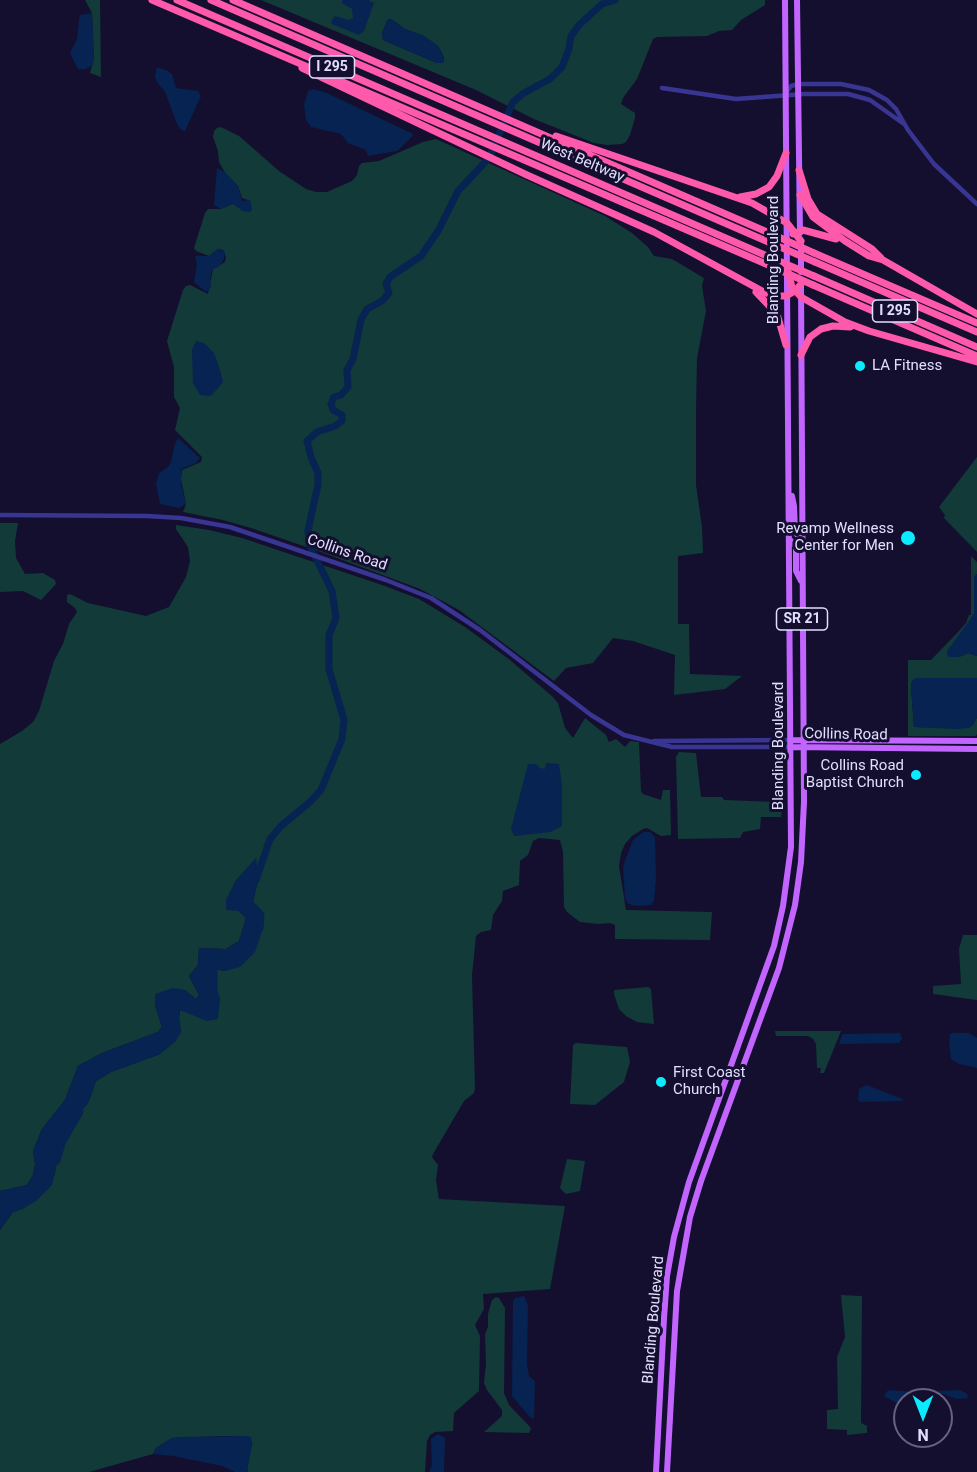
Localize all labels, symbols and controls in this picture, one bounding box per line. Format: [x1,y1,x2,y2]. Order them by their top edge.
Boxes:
road number: I 295 [310,56,354,78]
street label: West Beltway [537,135,627,187]
street label: Blanding Boulevard [765,196,783,324]
road number: I 295 [872,300,918,322]
place label: LA Fitness [872,357,942,375]
marker: LA Fitness [853,359,867,373]
place label: Revamp Wellness Center for Men [776,520,894,555]
marker: Revamp Wellness Center for Men [899,529,917,547]
street label: Collins Road [305,531,389,575]
road number: SR 21 [776,608,828,630]
street label: Blanding Boulevard [770,682,788,810]
street label: Collins Road [804,725,888,745]
place label: Collins Road Baptist Church [806,757,904,792]
marker: Collins Road Baptist Church [909,768,923,782]
place label: First Coast Church [673,1064,746,1099]
marker: First Coast Church [654,1075,668,1089]
street label: Blanding Boulevard [639,1255,669,1385]
north arrow [893,1388,953,1448]
text: N [917,1425,929,1444]

